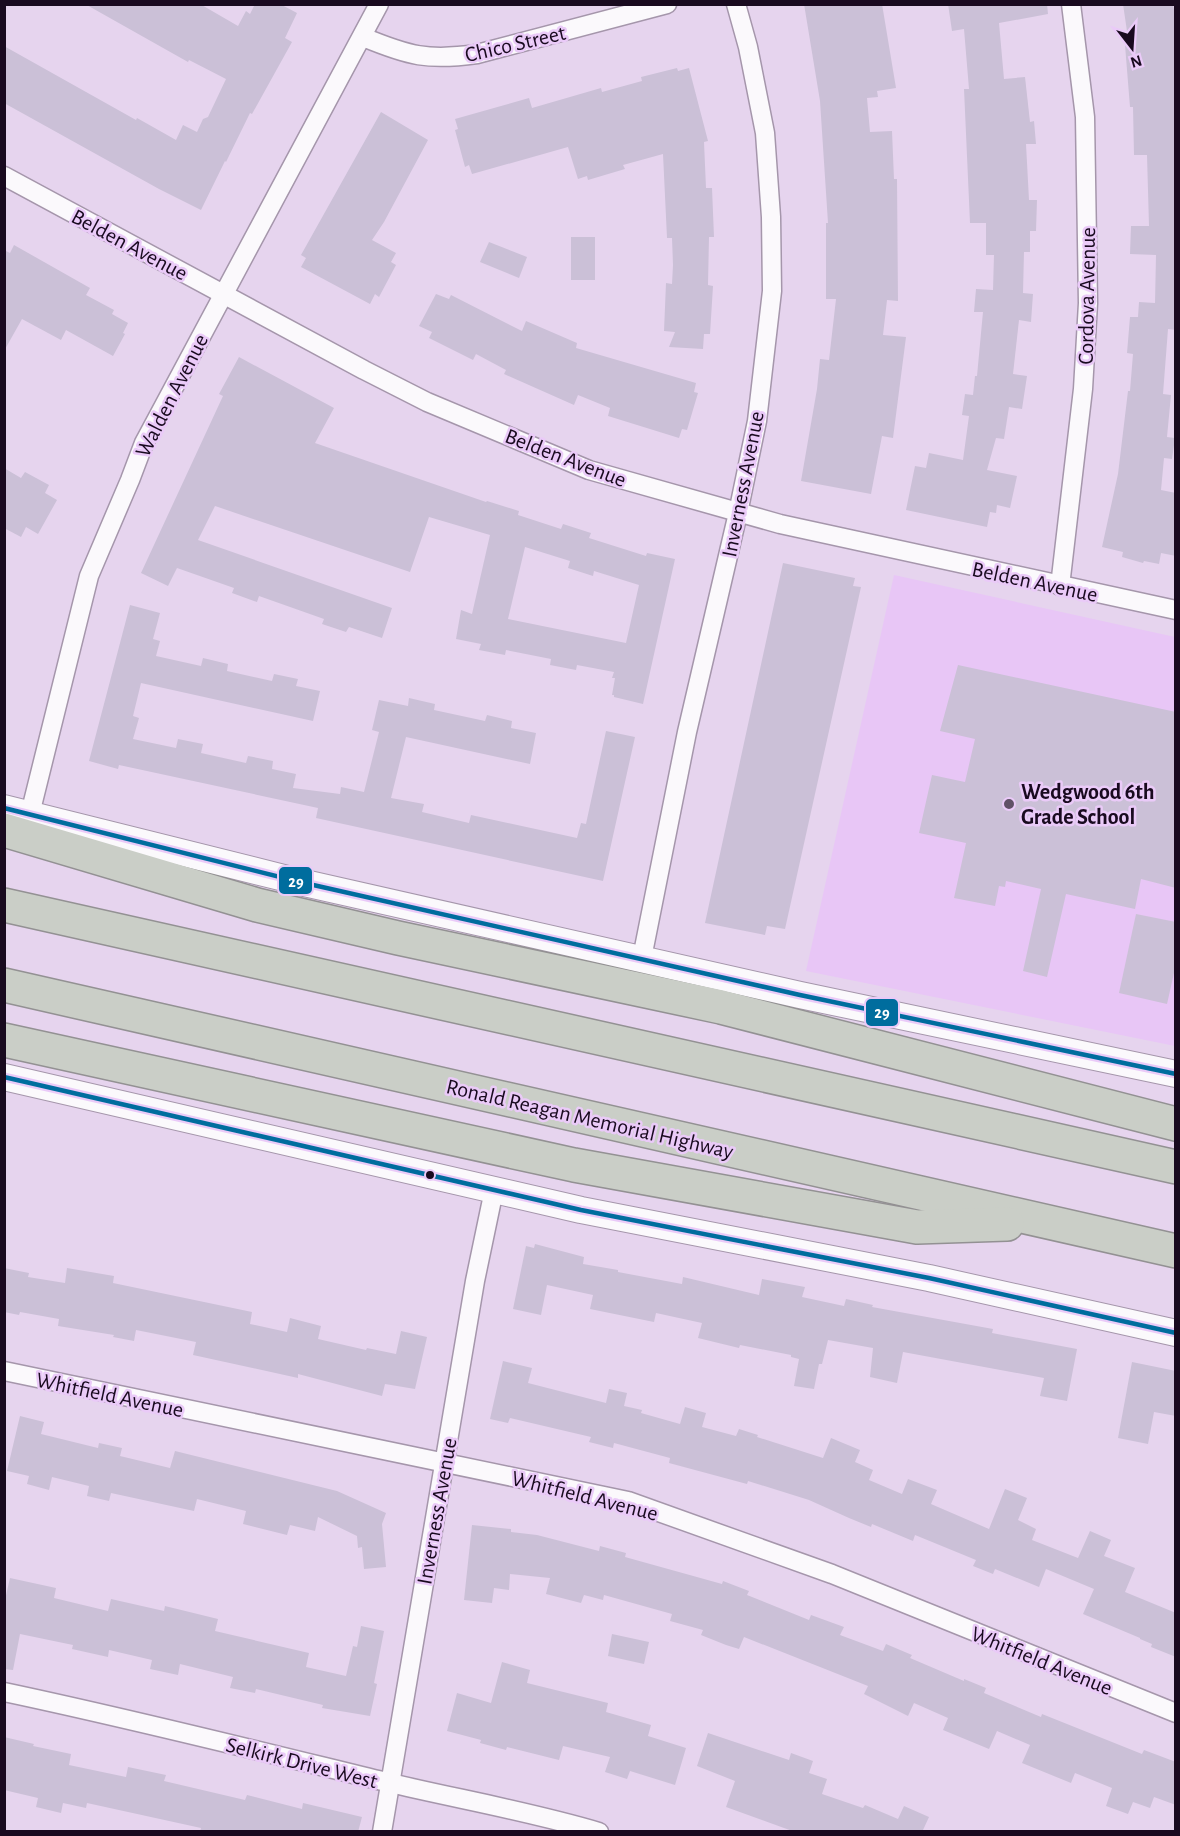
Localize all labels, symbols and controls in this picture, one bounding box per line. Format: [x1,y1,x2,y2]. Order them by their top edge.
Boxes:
north arrow [1102,18,1162,78]
street label: Chico Street [463,22,568,66]
text: N [1128,52,1144,71]
street label: Belden Avenue [68,205,191,285]
street label: Cordova Avenue [1075,227,1099,365]
street label: Walden Avenue [132,330,212,460]
street label: Inverness Avenue [718,409,768,559]
street label: Belden Avenue [502,425,629,491]
street label: Belden Avenue [970,558,1100,606]
place label: Wedgwood 6th Grade School [1021,781,1155,828]
marker: Wedgwood 6th Grade School [1002,797,1016,811]
line badge: 29 [278,866,313,895]
text: 29 [288,874,304,890]
line badge: 29 [865,998,899,1027]
text: 29 [874,1005,890,1021]
street label: Ronald Reagan Memorial Highway [444,1075,736,1163]
unlabelled marker [424,1169,436,1181]
street label: Whitfield Avenue [34,1369,186,1421]
street label: Inverness Avenue [413,1436,461,1586]
street label: Whitfield Avenue [509,1467,660,1525]
street label: Whitfield Avenue [968,1623,1115,1699]
street label: Selkirk Drive West [224,1734,380,1792]

